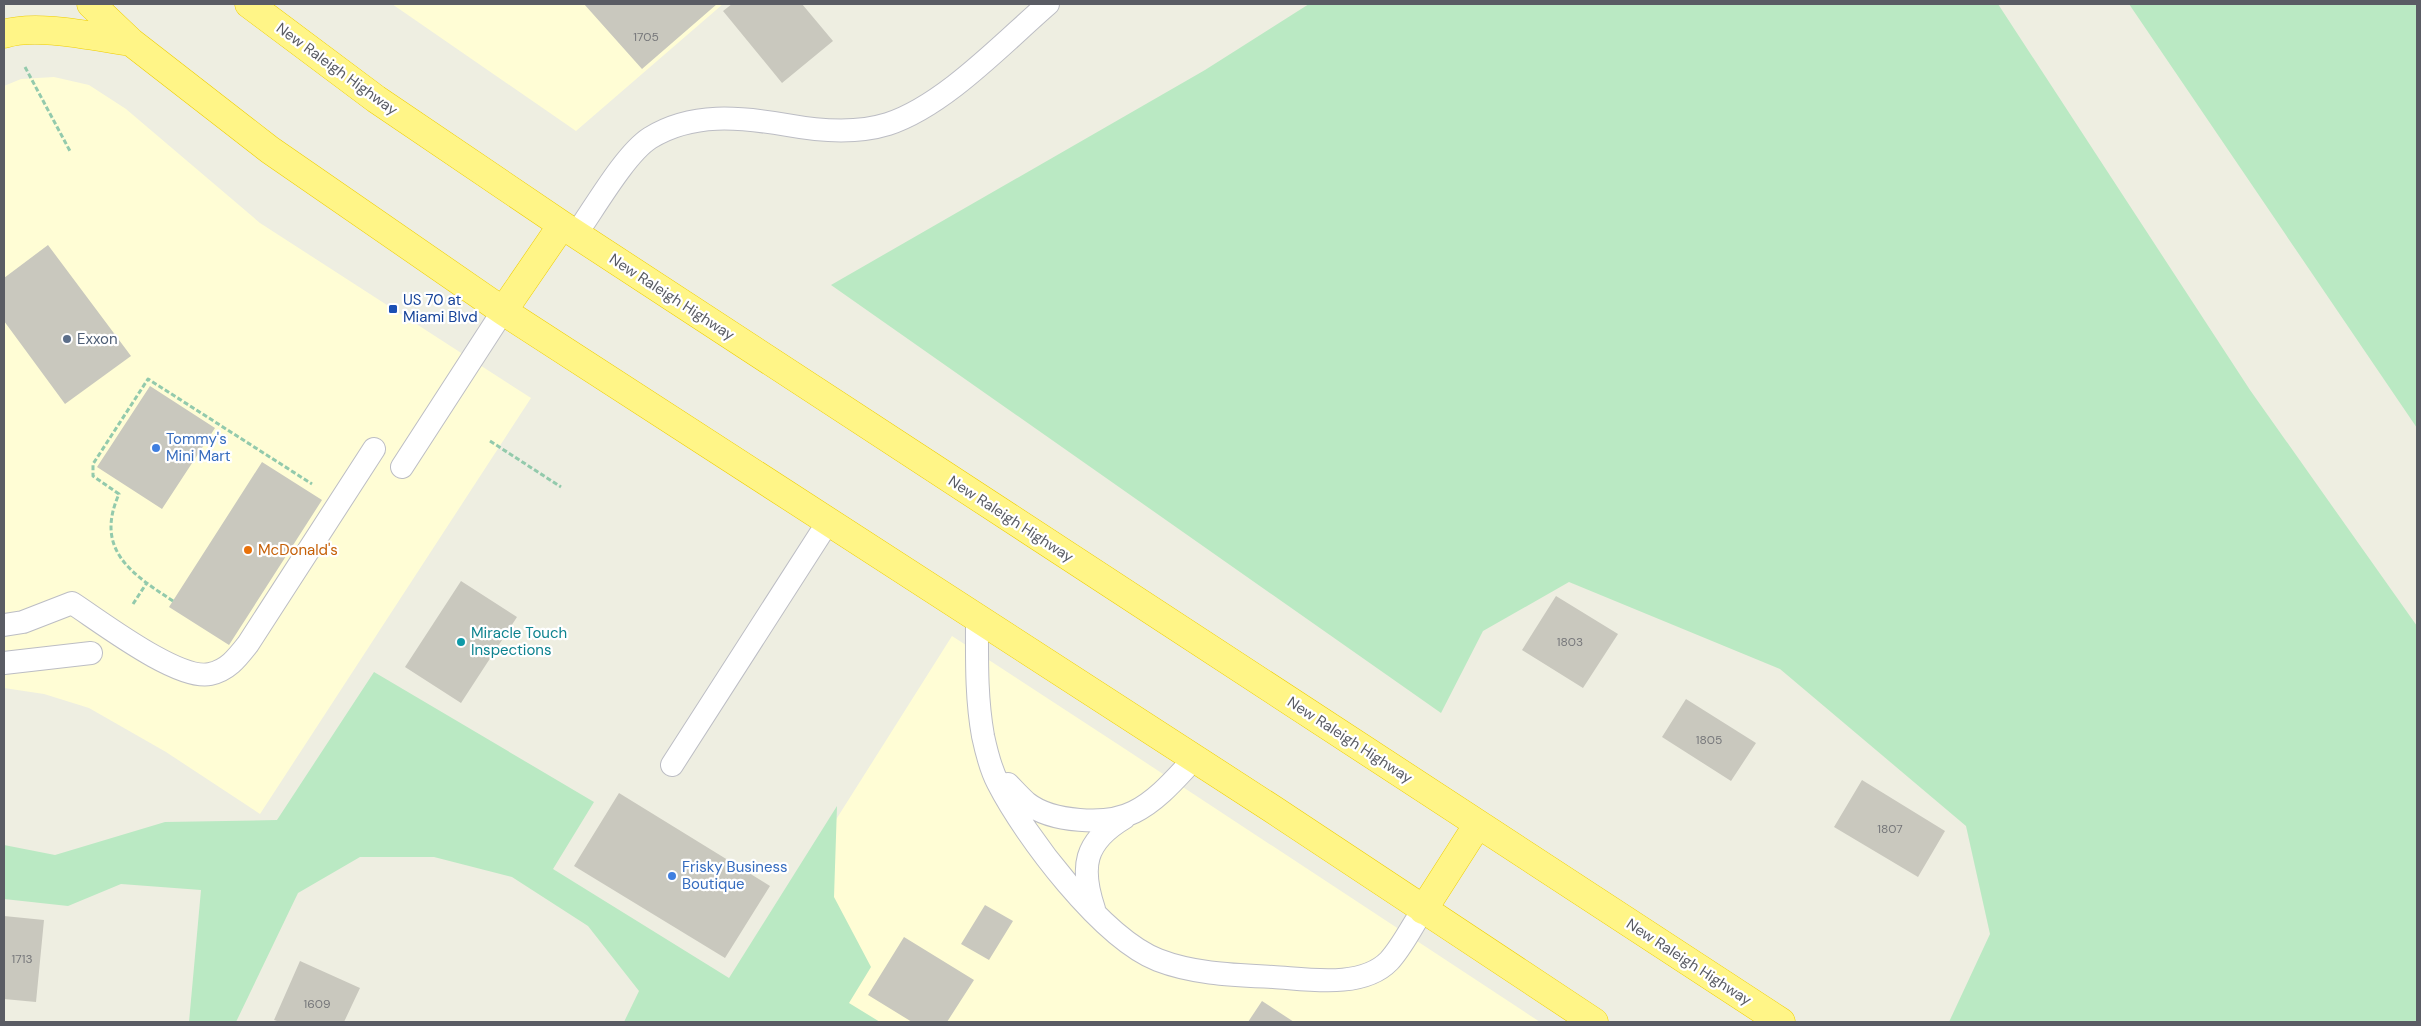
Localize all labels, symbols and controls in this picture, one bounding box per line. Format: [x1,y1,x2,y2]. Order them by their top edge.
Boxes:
street label: New Raleigh Highway [272,18,402,120]
house number: 1705 [633,29,659,45]
street label: New Raleigh Highway [606,249,739,345]
place label: US 70 at Miami Blvd [403,290,478,327]
marker: US 70 at Miami Blvd [387,303,399,315]
place label: Exxon [77,329,118,349]
marker: Exxon [61,333,73,345]
place label: Tommy's Mini Mart [166,429,231,466]
marker: Tommy's Mini Mart [150,442,162,454]
street label: New Raleigh Highway [945,471,1078,567]
place label: McDonald's [258,540,338,560]
marker: McDonald's [242,544,254,556]
place label: Miracle Touch Inspections [471,623,567,660]
house number: 1803 [1557,634,1583,650]
marker: Miracle Touch Inspections [455,636,467,648]
street label: New Raleigh Highway [1284,692,1417,788]
house number: 1805 [1696,732,1722,748]
house number: 1807 [1877,821,1903,837]
place label: Frisky Business Boutique [682,857,788,894]
marker: Frisky Business Boutique [666,870,678,882]
street label: New Raleigh Highway [1623,914,1756,1010]
house number: 1713 [11,951,33,967]
house number: 1609 [303,996,331,1012]

